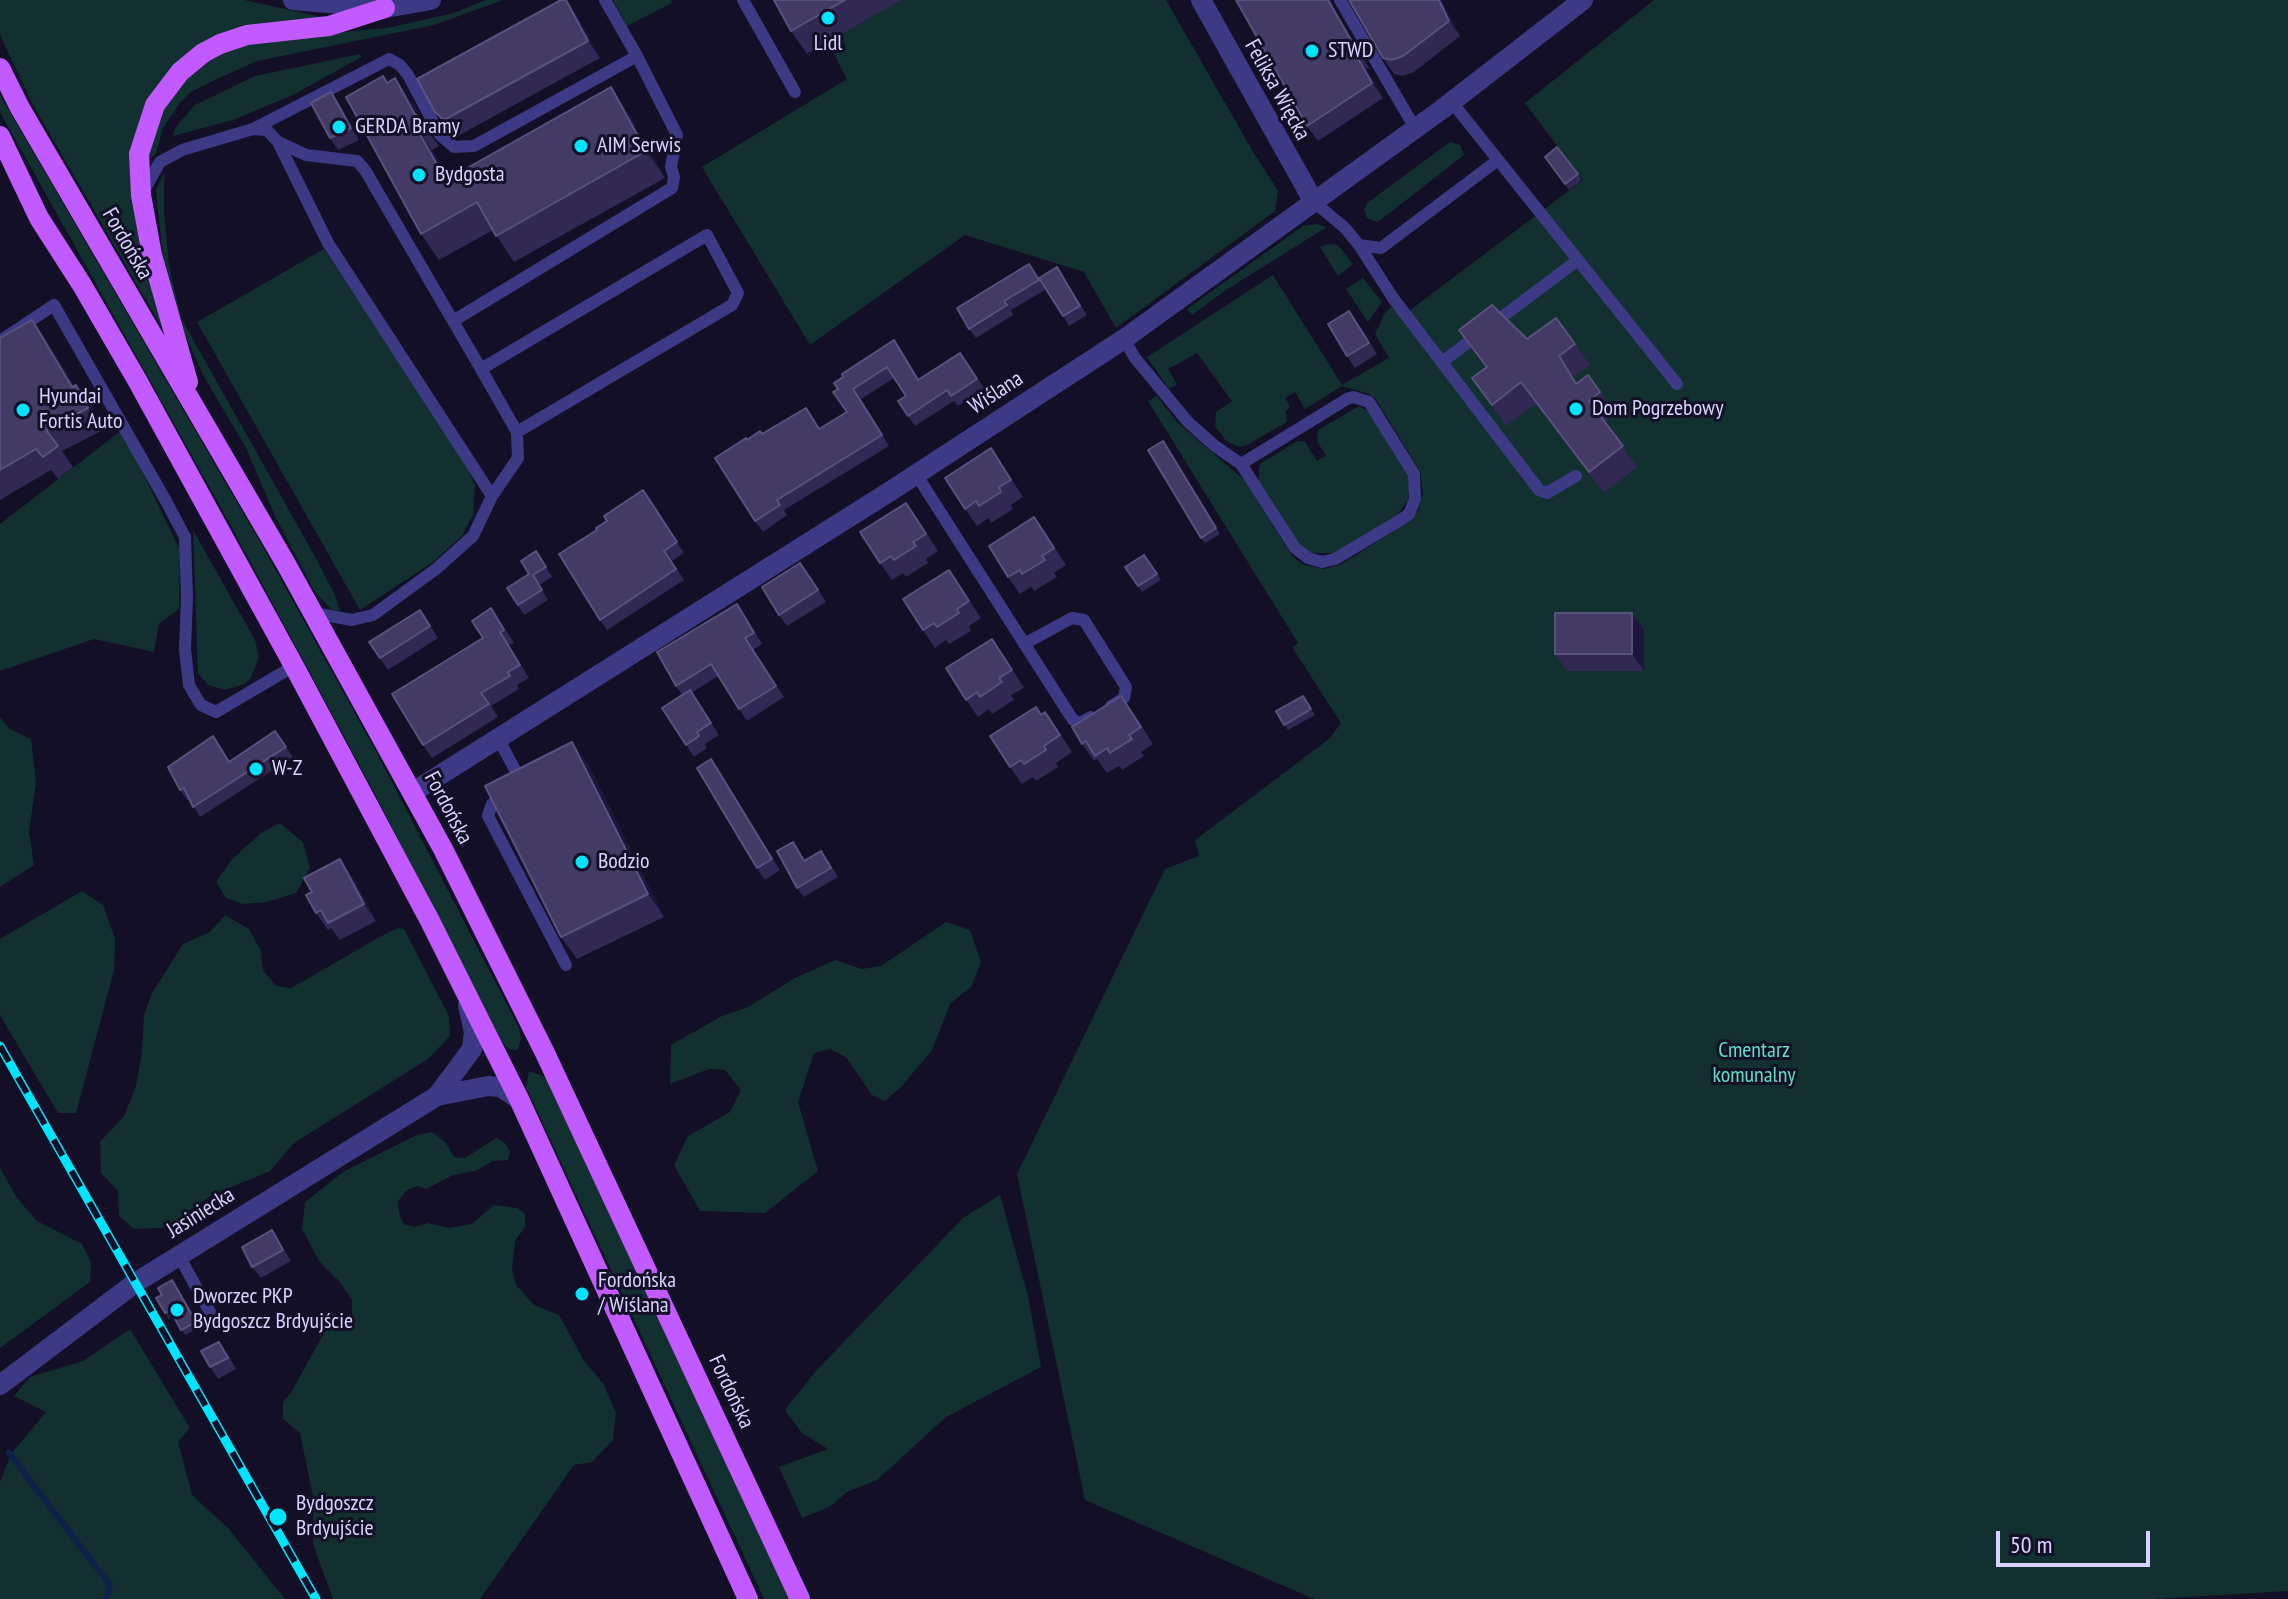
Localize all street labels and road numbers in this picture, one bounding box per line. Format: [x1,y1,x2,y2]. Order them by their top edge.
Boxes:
street label: Feliksa Więcka [1239,35,1315,145]
street label: Fordońska [96,204,158,284]
street label: Wiślana [964,366,1028,420]
street label: Fordońska [418,767,478,849]
street label: Jasiniecka [162,1182,240,1244]
street label: Fordońska [703,1351,759,1433]

